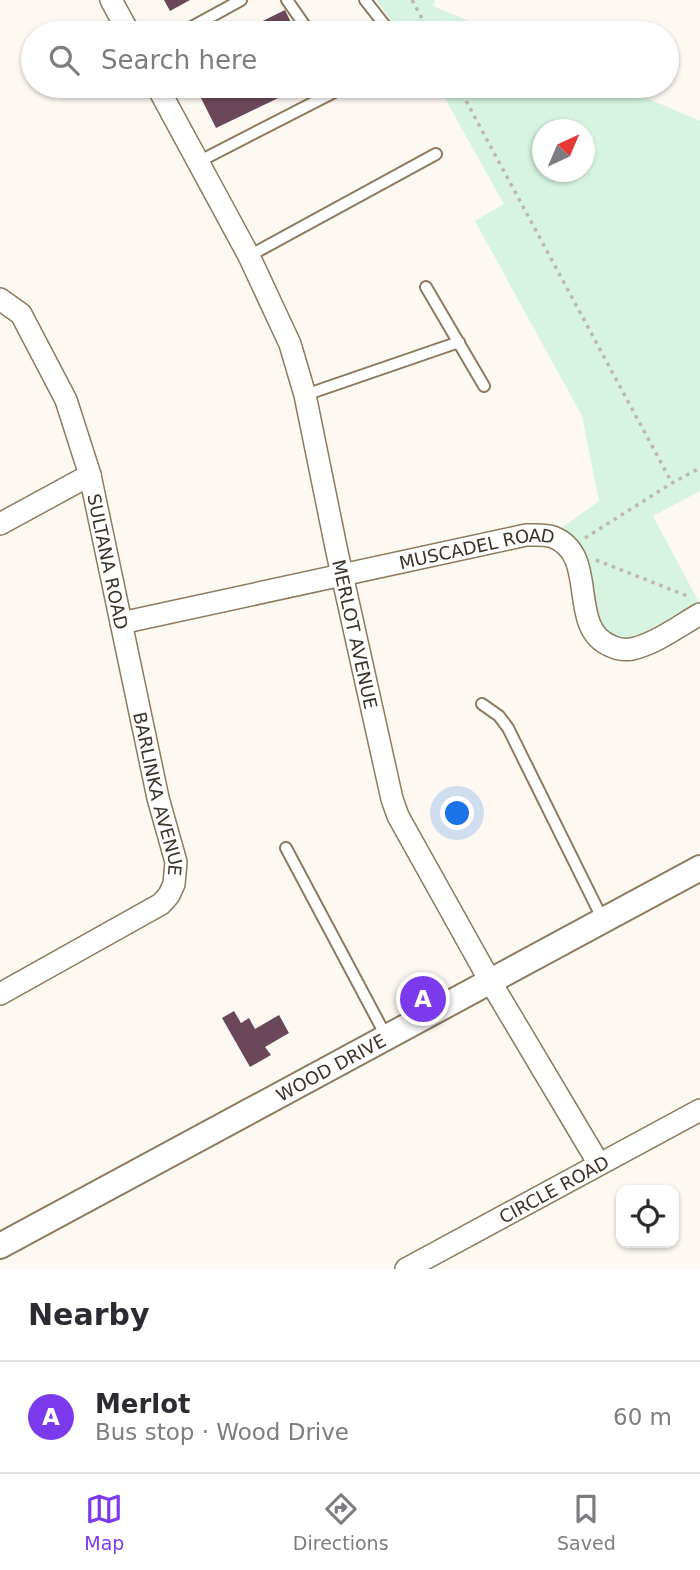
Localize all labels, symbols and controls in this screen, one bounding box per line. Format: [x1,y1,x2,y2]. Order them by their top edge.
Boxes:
search box [21,21,679,98]
icon: search [45,41,83,79]
text: Search here [101,45,257,75]
north arrow [532,119,595,182]
street label: SULTANA ROAD [84,492,133,631]
street label: MUSCADEL ROAD [397,524,557,573]
street label: MERLOT AVENUE [328,557,382,711]
street label: BARLINKA AVENUE [130,710,187,877]
your location [440,796,474,830]
pin: A [400,973,446,1025]
street label: WOOD DRIVE [273,1029,389,1105]
street label: CIRCLE ROAD [495,1151,612,1227]
map controls [616,1185,679,1248]
button: locate [616,1185,679,1248]
text: Nearby [28,1297,150,1332]
text: Merlot [95,1389,191,1419]
text: A [42,1404,60,1430]
text: 60 m [613,1404,672,1430]
text: Bus stop · Wood Drive [95,1419,349,1445]
tab: Map [84,1490,124,1554]
tab: Directions [293,1490,389,1554]
tab: Saved [557,1490,616,1554]

